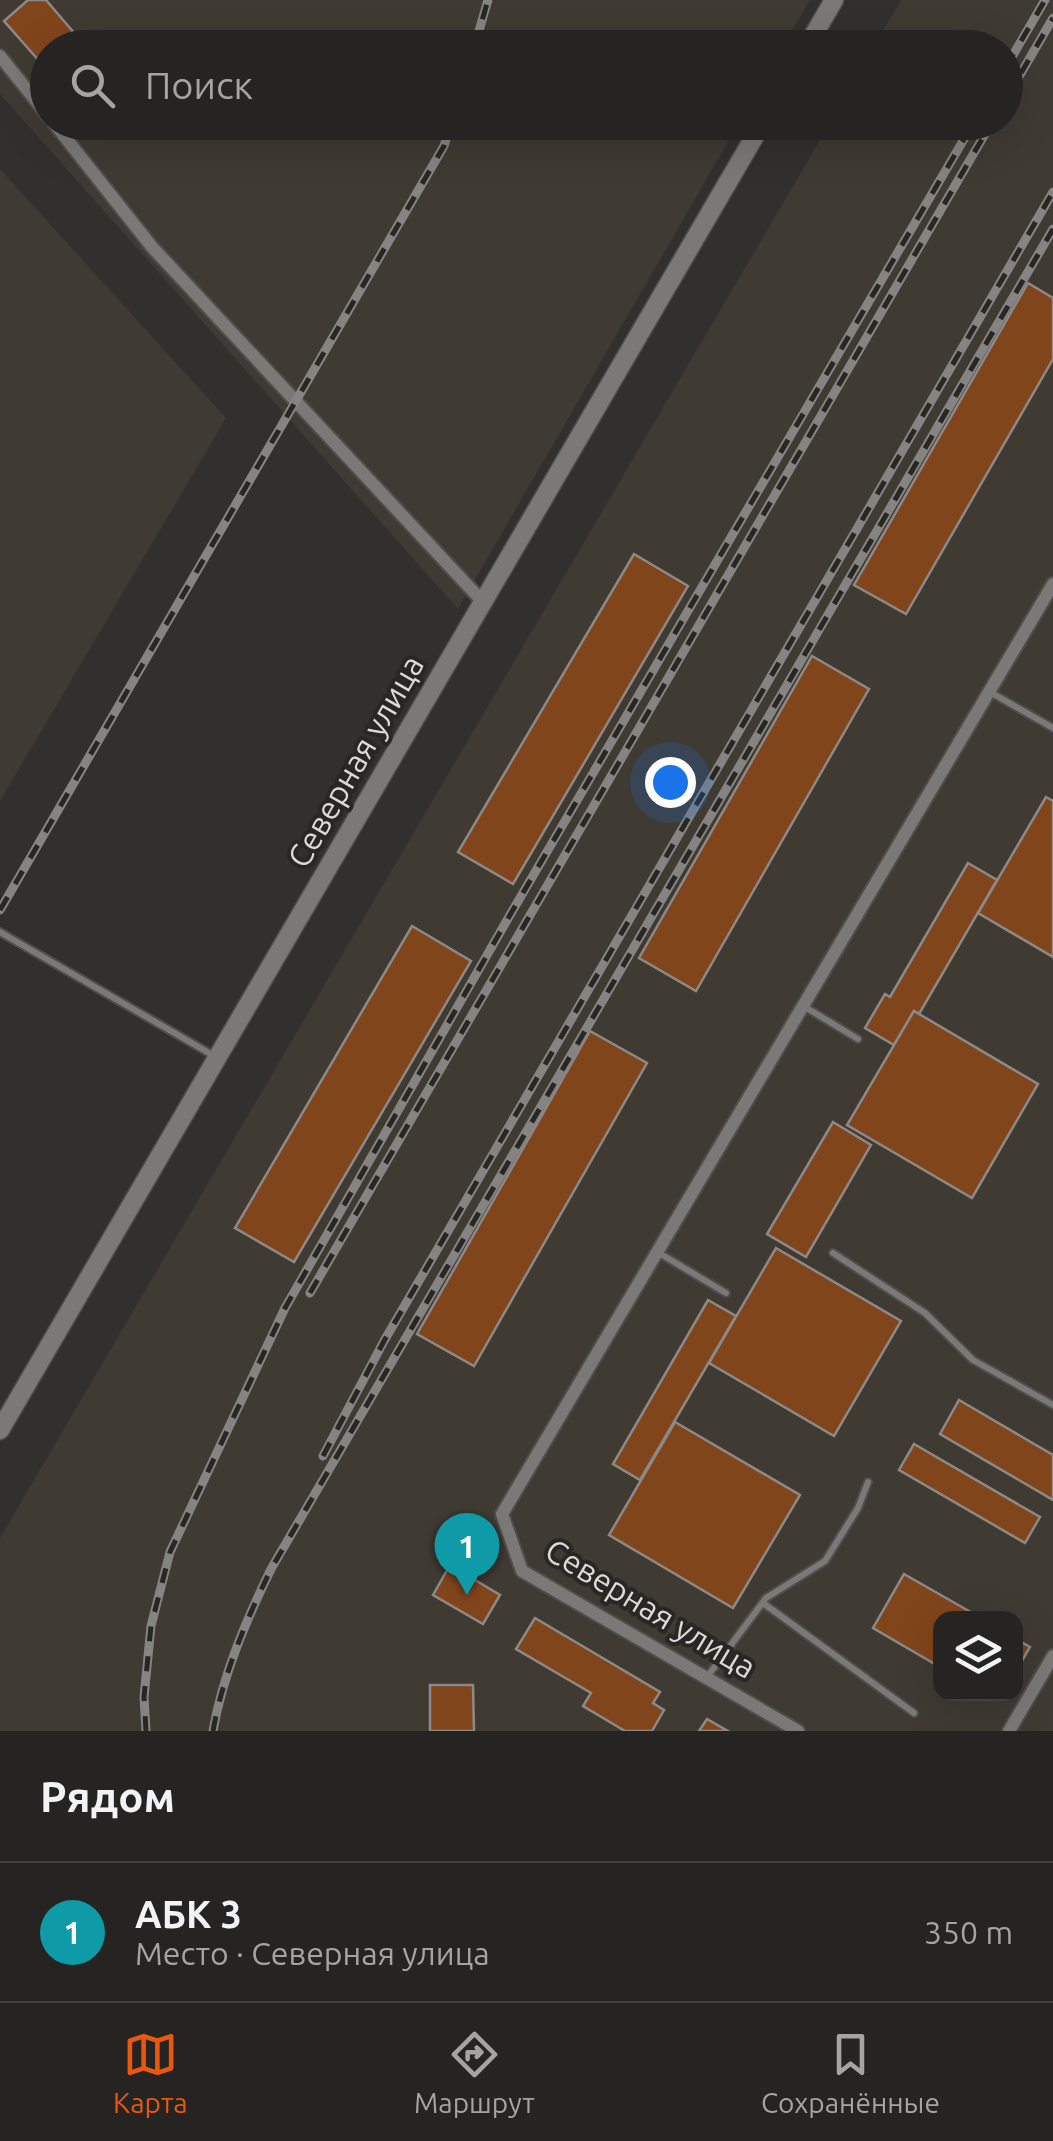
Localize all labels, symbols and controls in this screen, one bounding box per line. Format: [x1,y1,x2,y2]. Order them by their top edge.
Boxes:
search box [30,30,1023,140]
icon: search [65,58,120,113]
text: Поиск [145,64,253,106]
street label: Северная улица [280,649,430,873]
your location [645,757,696,808]
pin: 1 [434,1512,500,1595]
street label: Северная улица [539,1531,763,1685]
map controls [933,1611,1023,1701]
button: layers [933,1611,1023,1701]
text: Рядом [40,1773,175,1820]
text: АБК 3 [135,1893,242,1935]
text: 1 [63,1914,82,1950]
text: 350 m [924,1914,1013,1950]
text: Место · Северная улица [135,1935,490,1971]
tab: Карта [113,2027,188,2118]
tab: Маршрут [414,2027,535,2118]
tab: Сохранённые [761,2027,940,2118]

